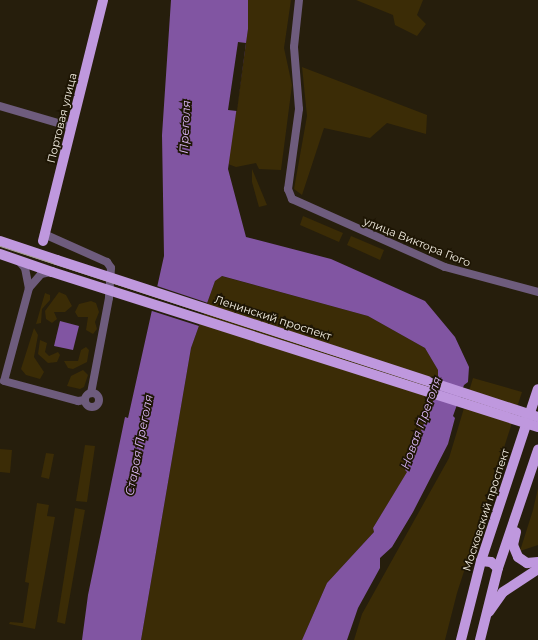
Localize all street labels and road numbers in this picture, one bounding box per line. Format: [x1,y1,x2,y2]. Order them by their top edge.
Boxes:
street label: Портовая улица [44,72,80,164]
street label: улица Виктора Гюго [361,214,473,270]
street label: Ленинский проспект [213,293,333,343]
street label: Московский проспект [460,447,512,573]

